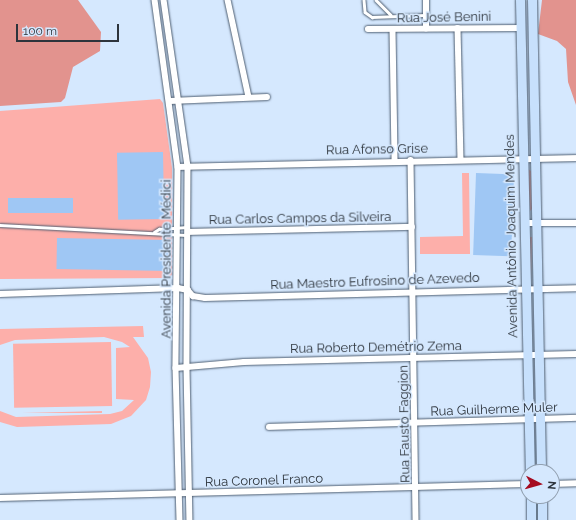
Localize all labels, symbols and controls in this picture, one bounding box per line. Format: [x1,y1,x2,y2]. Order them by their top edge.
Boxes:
street label: Rua José Benini [397,9,491,27]
scale bar [18,16,121,42]
text: 100 m [23,24,57,38]
street label: Avenida Antônio Joaquim Mendes [502,134,522,338]
street label: Rua Afonso Grise [326,141,428,159]
street label: Avenida Presidente Médici [159,180,175,338]
street label: Rua Carlos Campos da Silveira [209,210,391,228]
street label: Rua Maestro Eufrosino de Azevedo [270,271,480,293]
street label: Rua Roberto Demétrio Zema [290,339,462,357]
street label: Rua Fausto Faggion [396,365,414,483]
street label: Rua Guilherme Muler [430,400,558,420]
north arrow [520,464,560,504]
street label: Rua Coronel Franco [205,471,323,491]
text: N [545,480,558,490]

